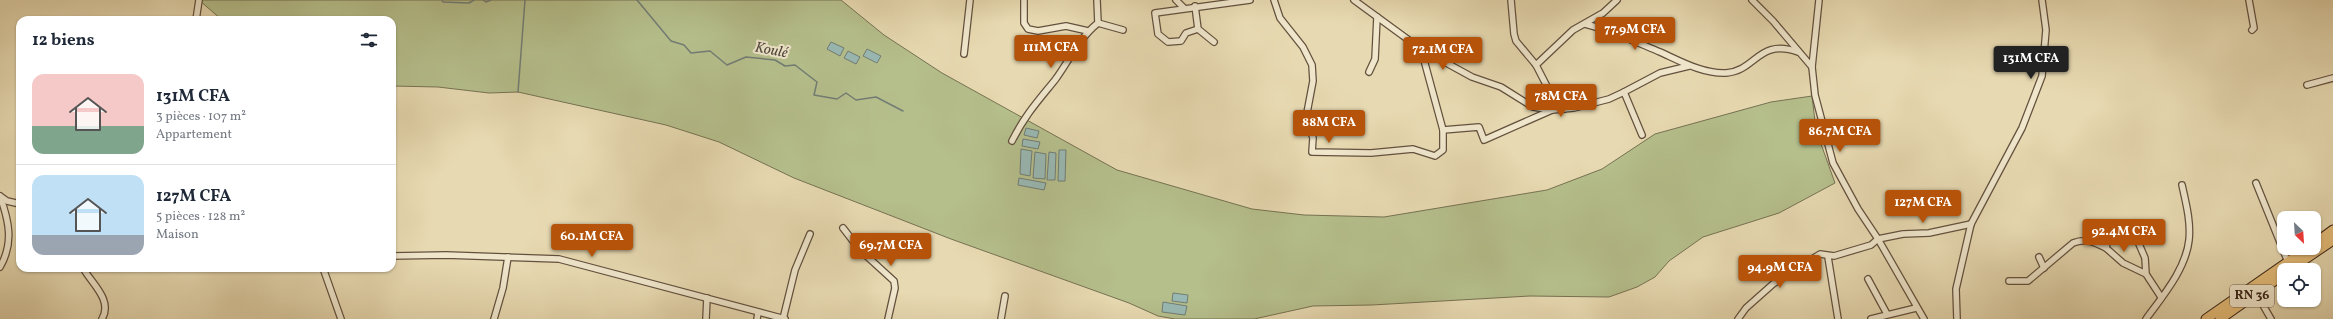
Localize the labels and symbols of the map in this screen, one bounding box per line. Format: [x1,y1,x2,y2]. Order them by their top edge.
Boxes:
pin: 77.9M CFA [1589,17,1681,51]
pin: 111M CFA [1010,35,1092,69]
pin: 72.1M CFA [1397,37,1489,71]
water label: Koulé [753,38,791,65]
pin: 131M CFA [1990,46,2072,80]
pin: 78M CFA [1524,84,1598,118]
pin: 88M CFA [1292,110,1366,144]
pin: 86.7M CFA [1794,119,1886,153]
pin: 127M CFA [1882,190,1964,224]
north arrow [2277,211,2321,255]
pin: 92.4M CFA [2078,219,2170,253]
pin: 60.1M CFA [546,224,638,258]
pin: 69.7M CFA [845,233,937,267]
pin: 94.9M CFA [1734,255,1826,289]
road number: RN 36 [2230,285,2274,307]

